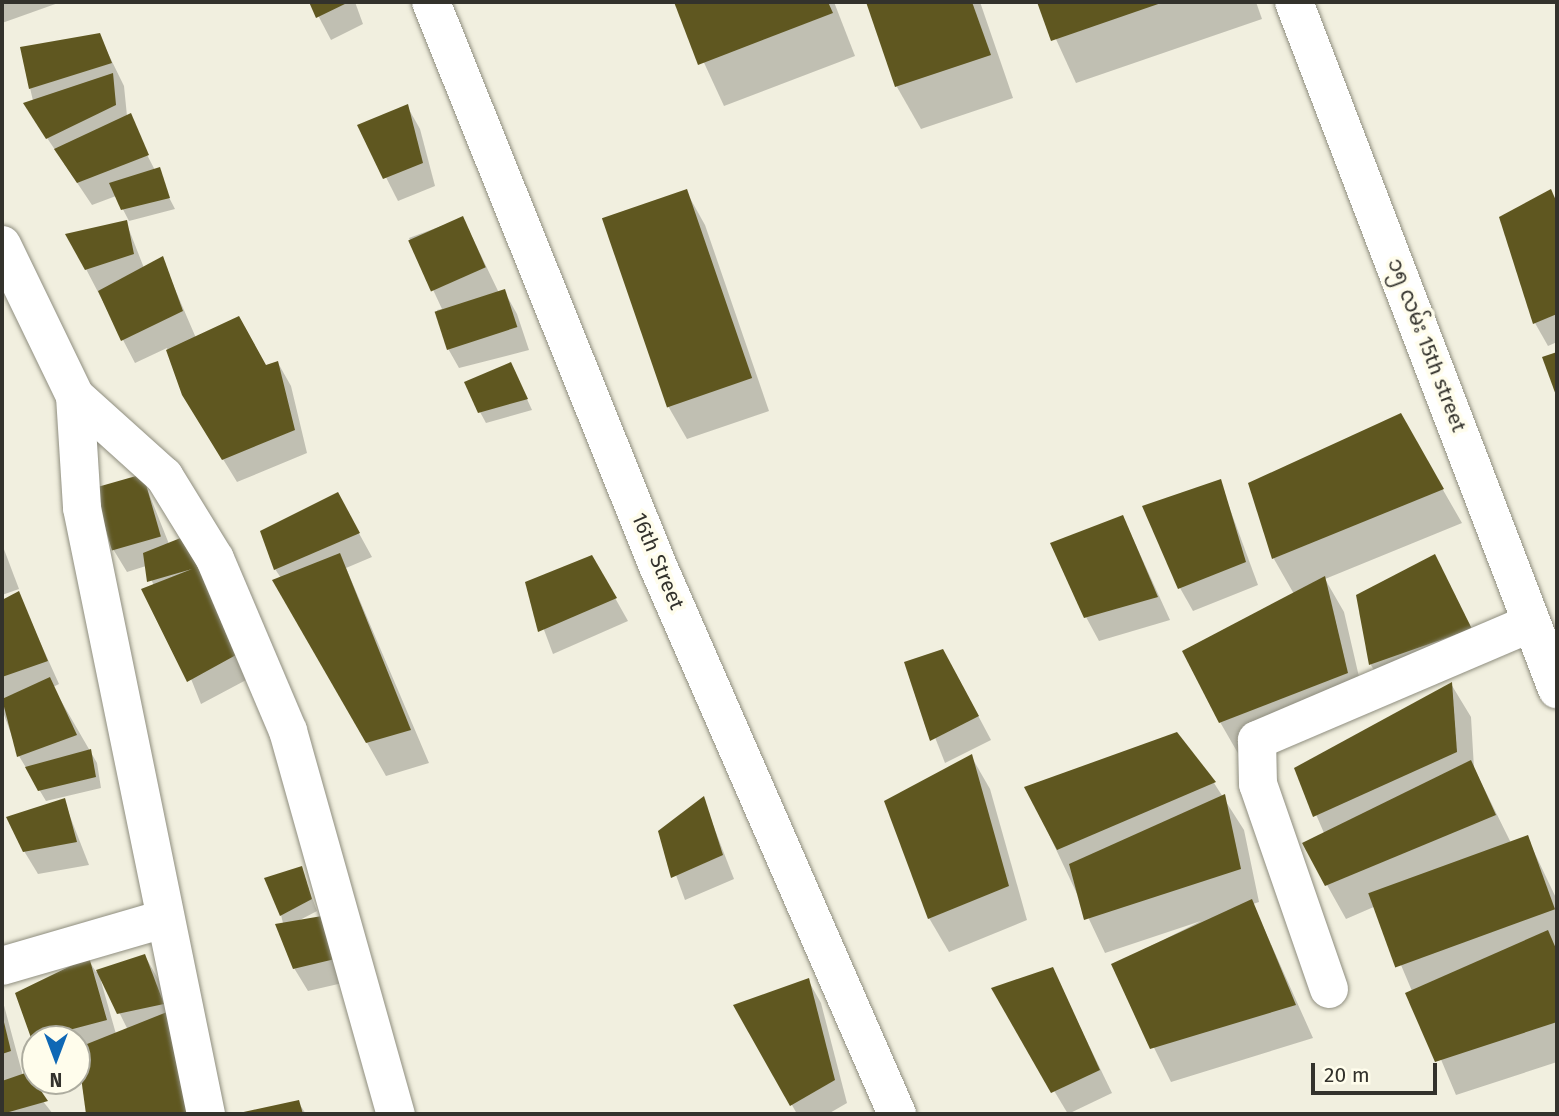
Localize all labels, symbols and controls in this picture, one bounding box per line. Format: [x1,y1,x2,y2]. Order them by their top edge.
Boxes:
street label: ၁၅ လမ်း 15th street [1382,255,1472,435]
street label: 16th Street [626,509,690,613]
north arrow [21,1025,91,1095]
scale bar [1314,1050,1440,1094]
text: 20 m [1324,1062,1370,1088]
text: N [50,1068,62,1091]

